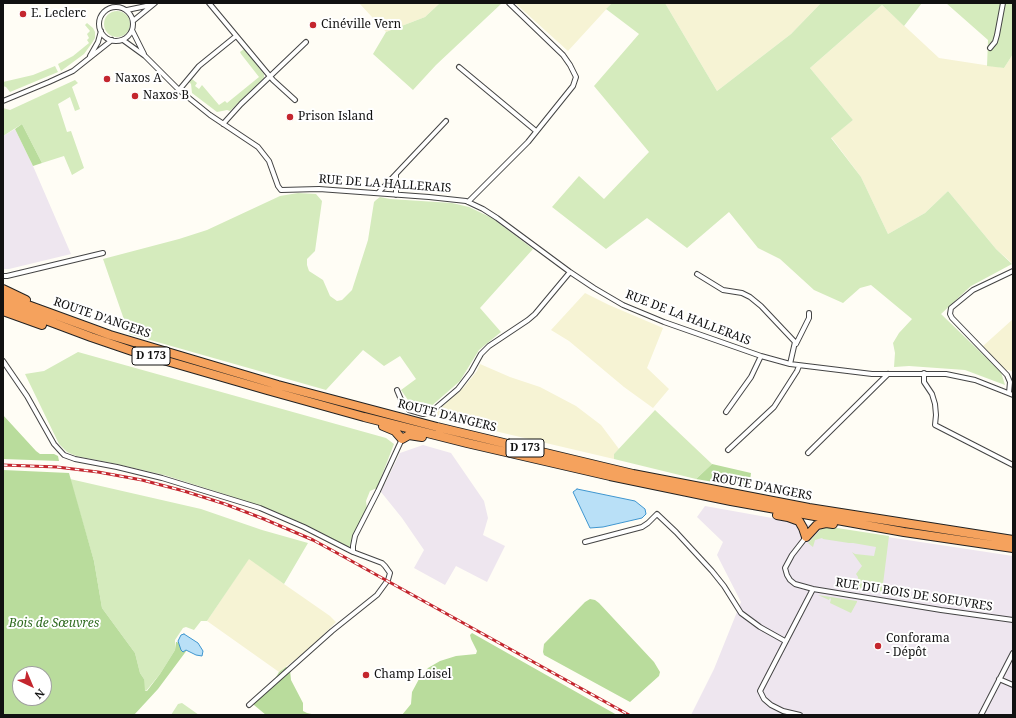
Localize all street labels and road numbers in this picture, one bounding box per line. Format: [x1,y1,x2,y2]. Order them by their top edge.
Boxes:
street label: RUE DE LA HALLERAIS [318,172,452,196]
street label: RUE DE LA HALLERAIS [623,287,753,349]
street label: ROUTE D'ANGERS [52,295,152,341]
road number: D 173 [132,347,170,365]
street label: ROUTE D'ANGERS [396,397,498,435]
road number: D 173 [506,439,544,457]
street label: ROUTE D'ANGERS [711,470,813,504]
street label: RUE DU BOIS DE SOEUVRES [834,575,994,615]

